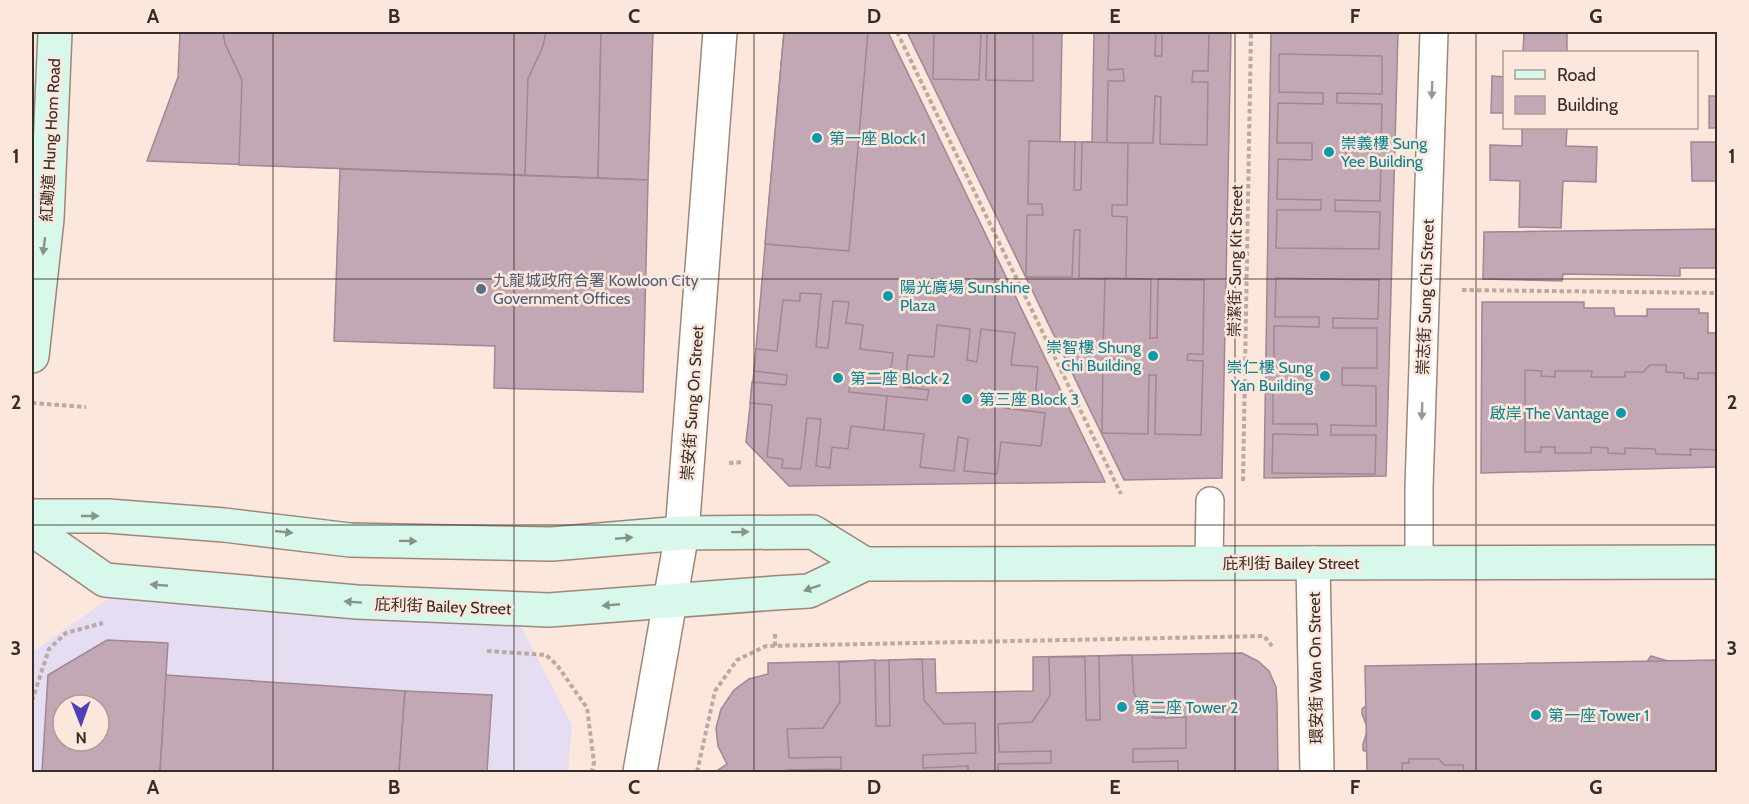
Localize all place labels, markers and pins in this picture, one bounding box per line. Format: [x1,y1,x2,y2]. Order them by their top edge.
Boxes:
place label: 第一座 Block 1 [829,129,926,148]
marker: 第一座 Block 1 [810,131,824,145]
place label: 崇義樓 Sung Yee Building [1340,134,1428,171]
marker: 崇義樓 Sung Yee Building [1322,145,1336,159]
place label: 九龍城政府合署 Kowloon City Government Offices [493,271,699,308]
place label: 陽光廣場 Sunshine Plaza [900,278,1030,315]
marker: 九龍城政府合署 Kowloon City Government Offices [474,282,488,296]
marker: 陽光廣場 Sunshine Plaza [881,289,895,303]
place label: 崇智樓 Shung Chi Building [1046,338,1142,375]
marker: 崇智樓 Shung Chi Building [1146,349,1160,363]
place label: 崇仁樓 Sung Yan Building [1227,358,1314,395]
place label: 第二座 Block 2 [850,369,950,388]
marker: 崇仁樓 Sung Yan Building [1318,369,1332,383]
marker: 第二座 Block 2 [831,371,845,385]
place label: 第三座 Block 3 [979,390,1079,409]
marker: 第三座 Block 3 [960,392,974,406]
place label: 啟岸 The Vantage [1490,404,1609,423]
marker: 啟岸 The Vantage [1614,406,1628,420]
place label: 第二座 Tower 2 [1134,698,1238,717]
marker: 第二座 Tower 2 [1115,700,1129,714]
place label: 第一座 Tower 1 [1548,706,1649,725]
marker: 第一座 Tower 1 [1529,708,1543,722]

